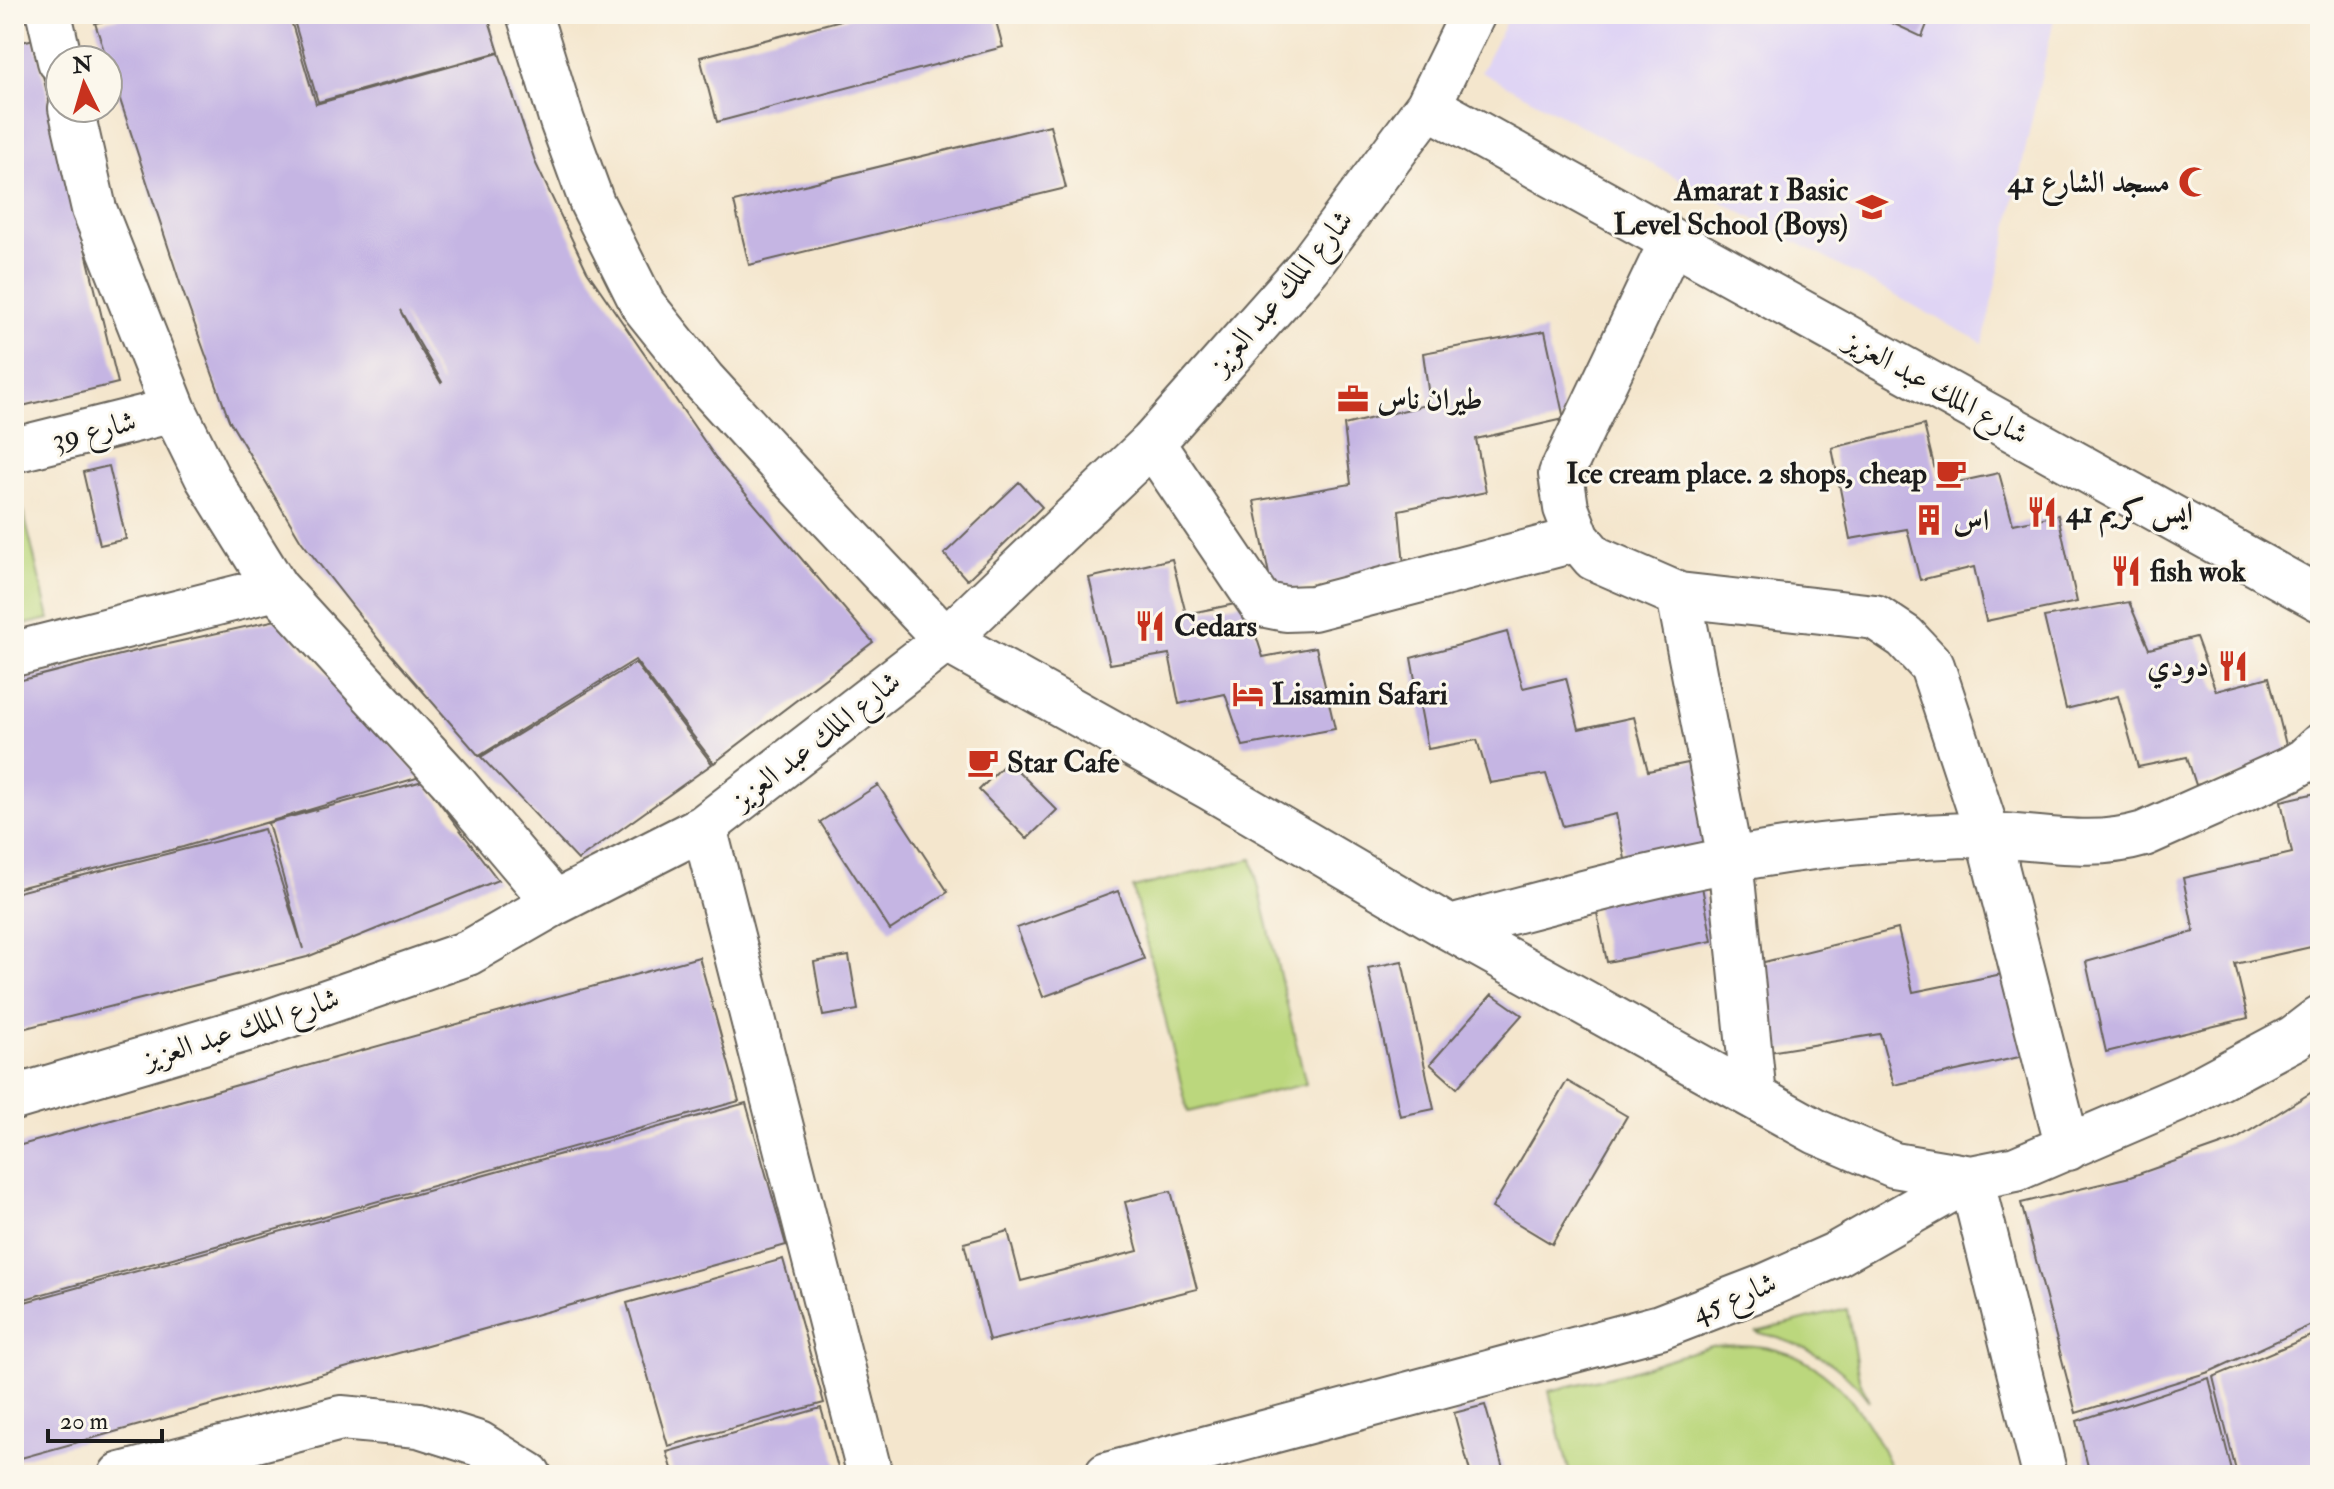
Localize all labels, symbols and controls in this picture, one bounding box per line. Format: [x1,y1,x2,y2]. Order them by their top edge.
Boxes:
north arrow [44,44,124,124]
text: N [70,50,94,80]
place label: مسجد الشارع 41 [2007,164,2170,206]
mosque icon: مسجد الشارع 41 [2177,165,2211,199]
place label: Amarat 1 Basic Level School (Boys) [1613,172,1848,243]
school or university icon: Amarat 1 Basic Level School (Boys) [1855,190,1889,224]
street label: شارع الملك عبد العزيز [1200,202,1366,389]
street label: شارع الملك عبد العزيز [1833,320,2035,458]
place label: طيران ناس [1377,381,1483,418]
office icon: طيران ناس [1336,382,1370,416]
street label: شارع 39 [48,402,141,465]
place label: Ice cream place. 2 shops, cheap [1566,455,1927,492]
cafe icon: Ice cream place. 2 shops, cheap [1934,456,1968,490]
place label: 41 ايس كريم [2065,494,2193,538]
restaurant icon: 41 ايس كريم [2025,495,2059,529]
place label: اس [1953,502,1989,539]
building icon: اس [1912,503,1946,537]
place label: fish wok [2149,553,2246,590]
restaurant icon: fish wok [2109,554,2143,588]
place label: Cedars [1174,608,1257,645]
restaurant icon: Cedars [1133,609,1167,643]
place label: دودي [2147,648,2209,689]
restaurant icon: دودي [2216,649,2250,683]
street label: شارع الملك عبد العزيز [722,663,912,824]
place label: Lisamin Safari [1272,676,1448,713]
hotel icon: Lisamin Safari [1231,677,1265,711]
place label: Star Cafe [1007,744,1120,781]
cafe icon: Star Cafe [966,745,1000,779]
street label: شارع الملك عبد العزيز [136,979,346,1084]
street label: شارع 45 [1687,1264,1784,1337]
scale bar [48,1393,162,1443]
text: 20 m [60,1406,109,1437]

